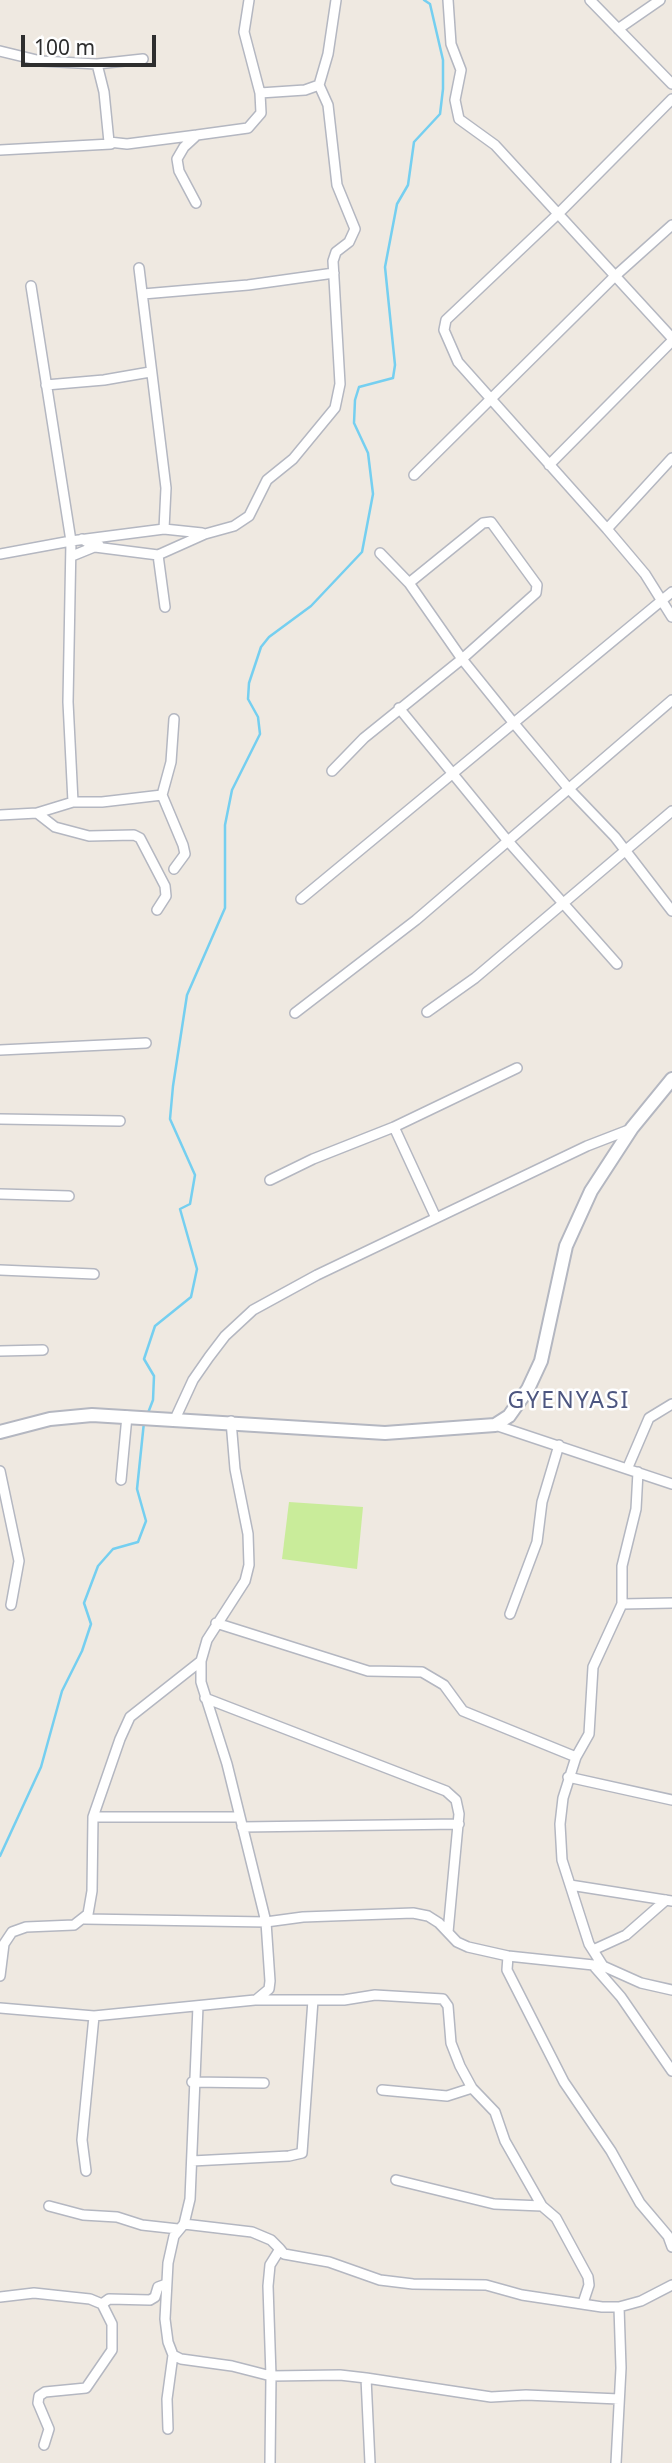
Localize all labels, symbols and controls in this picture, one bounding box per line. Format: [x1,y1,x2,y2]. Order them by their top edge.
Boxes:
scale bar [24,21,159,65]
text: 100 m [34,33,95,61]
district label: GYENYASI [509,1387,629,1415]

